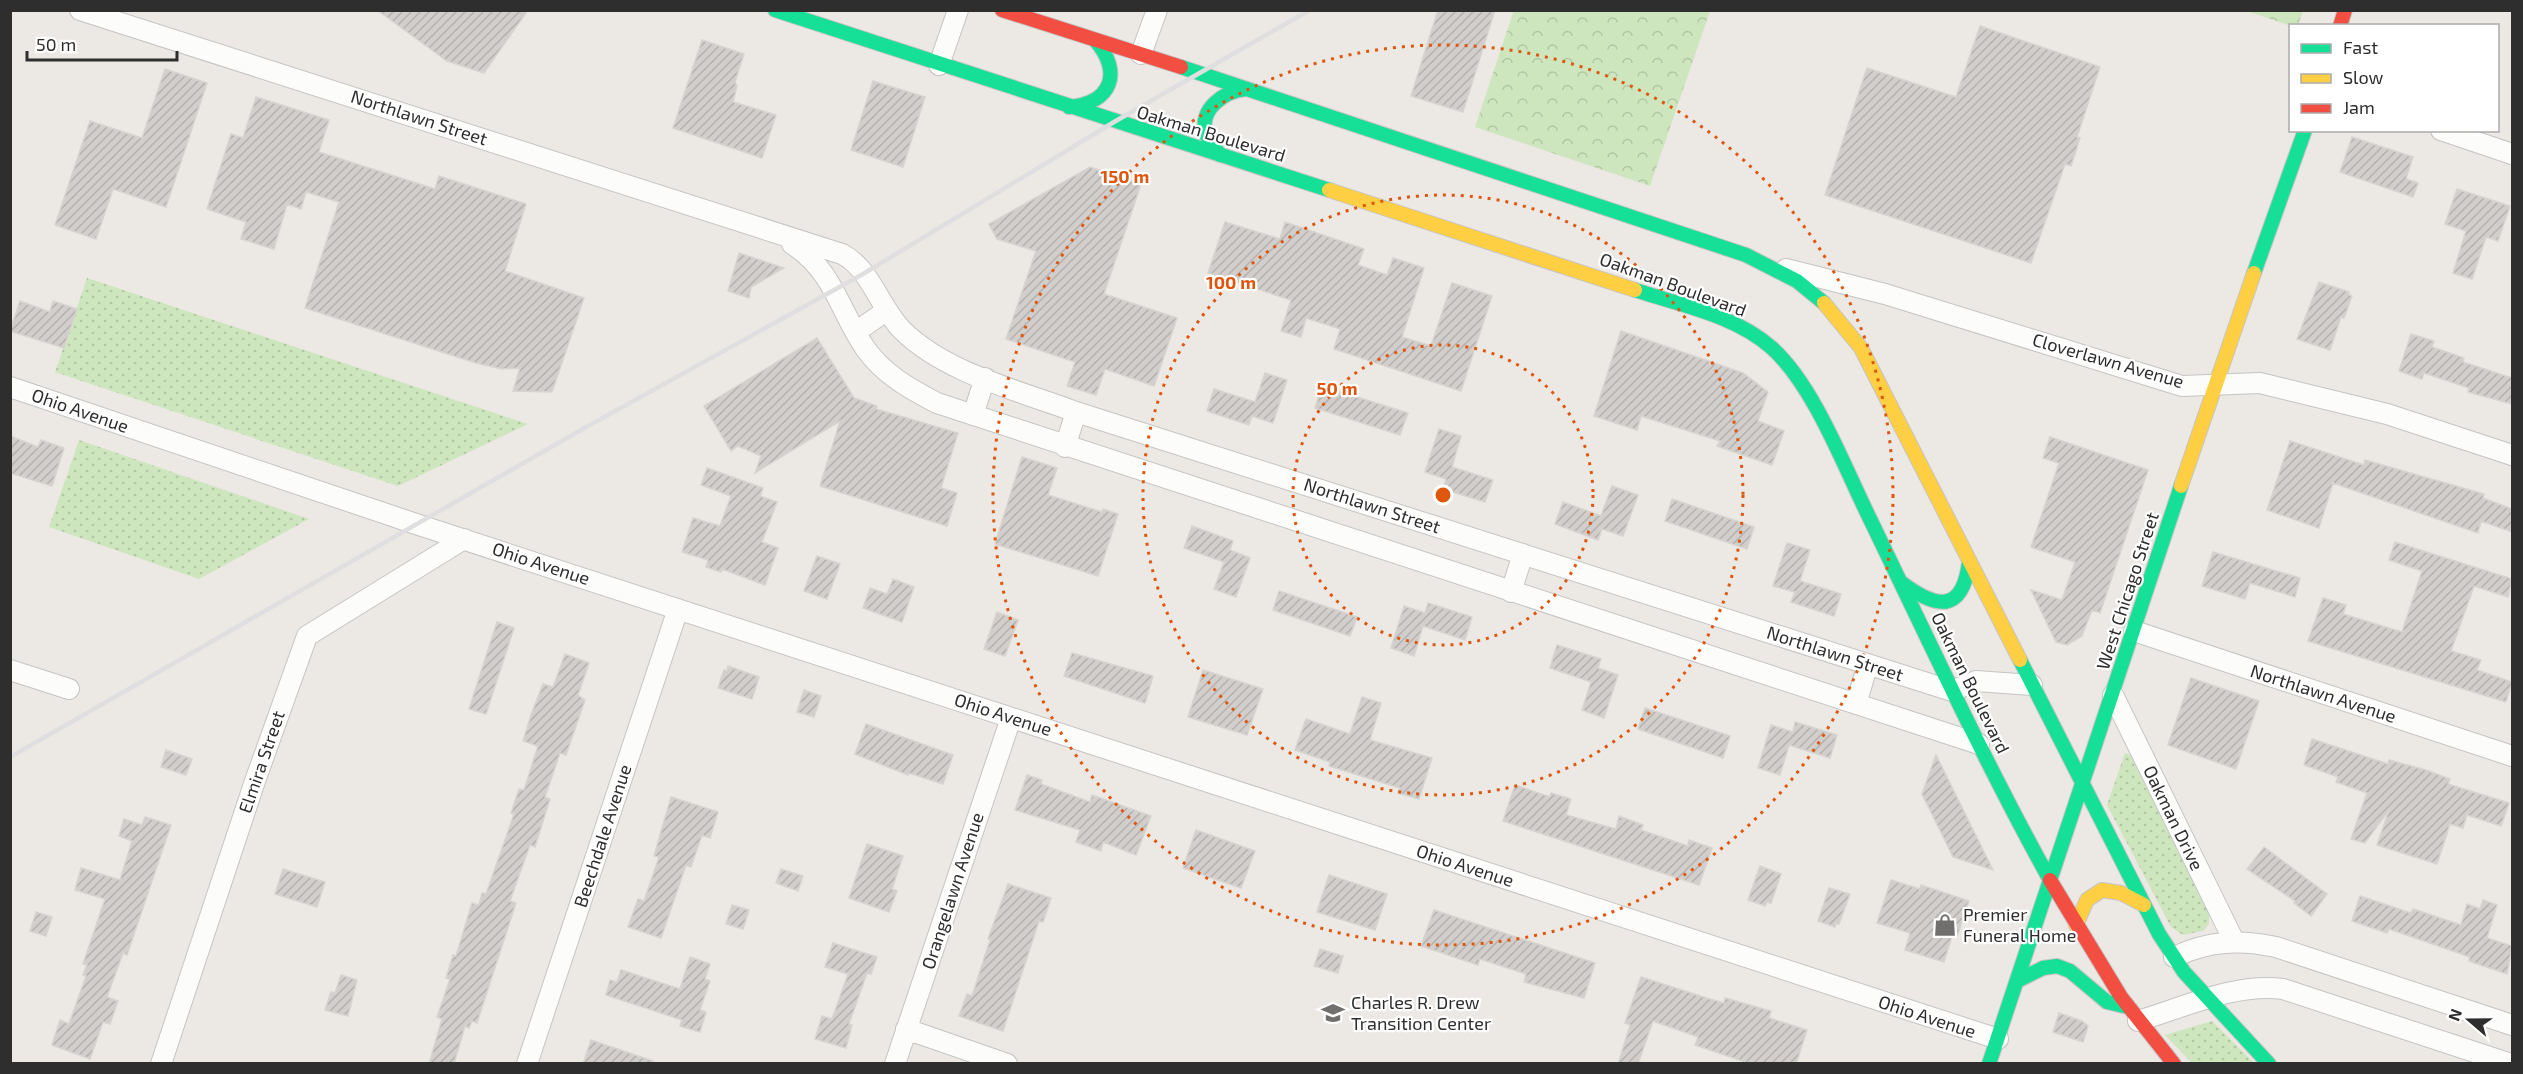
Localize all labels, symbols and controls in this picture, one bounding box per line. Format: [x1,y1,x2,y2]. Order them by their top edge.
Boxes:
scale bar [27,24,177,62]
legend [2289,24,2499,132]
text: 50 m [36,33,76,55]
text: Fast [2343,36,2378,58]
text: Slow [2343,66,2384,88]
street label: Northlawn Street [348,85,490,149]
text: Jam [2343,96,2375,118]
street label: Oakman Boulevard [1134,100,1288,166]
text: 150 m [1101,165,1149,187]
street label: Oakman Boulevard [1597,247,1750,321]
text: 100 m [1206,271,1256,293]
street label: Cloverlawn Avenue [2030,328,2187,392]
text: 50 m [1316,377,1358,399]
street label: Ohio Avenue [29,383,132,437]
street label: Northlawn Street [1301,473,1443,537]
centre of rings [1433,485,1453,505]
street label: West Chicago Street [2091,509,2163,672]
street label: Ohio Avenue [490,537,593,589]
street label: Oakman Boulevard [1927,608,2015,757]
street label: Northlawn Street [1764,621,1906,685]
street label: Northlawn Avenue [2248,659,2399,727]
street label: Ohio Avenue [952,688,1055,740]
street label: Elmira Street [233,707,289,816]
street label: Beechdale Avenue [569,762,636,910]
street label: Oakman Drive [2139,762,2209,874]
street label: Orangelawn Avenue [916,809,988,972]
street label: Ohio Avenue [1414,839,1517,891]
place label: Premier Funeral Home [1963,903,2077,946]
shop icon: Premier Funeral Home [1932,912,1958,938]
street label: Ohio Avenue [1876,990,1979,1042]
north arrow [2439,990,2499,1050]
place label: Charles R. Drew Transition Center [1351,991,1491,1034]
school or university icon: Charles R. Drew Transition Center [1320,1000,1346,1026]
text: N [2444,1006,2465,1023]

